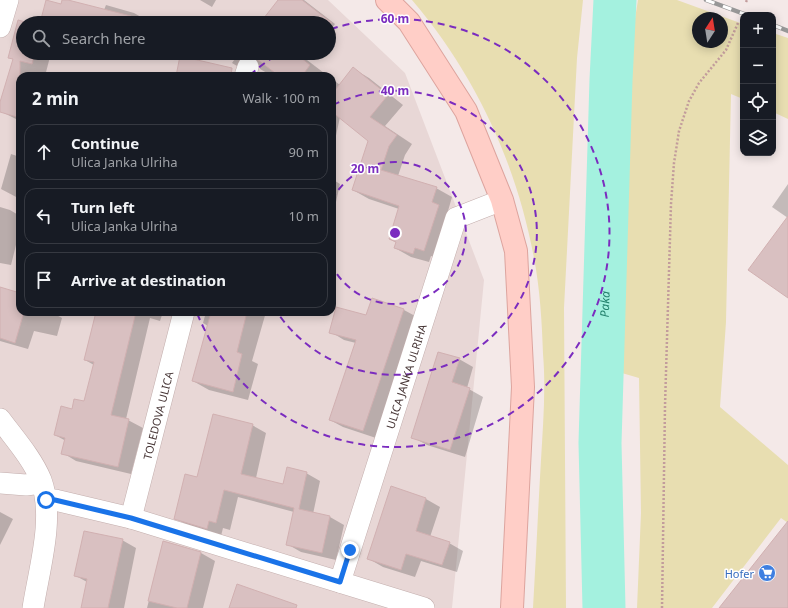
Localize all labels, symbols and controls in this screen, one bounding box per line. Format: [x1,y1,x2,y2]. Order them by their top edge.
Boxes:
text: 60 m [381,10,409,27]
north arrow [692,12,728,48]
map controls [740,12,776,156]
button: + [740,12,776,48]
search box [16,16,336,60]
icon: search [30,27,52,49]
text: Search here [62,28,145,48]
button: − [740,48,776,84]
text: 40 m [381,82,409,99]
button: locate [740,84,776,120]
text: 2 min [32,87,79,110]
text: Walk · 100 m [242,89,320,107]
button: layers [740,120,776,156]
text: Continue [71,133,139,153]
icon: ahead [33,141,55,163]
text: 90 m [289,143,319,161]
text: Ulica Janka Ulriha [71,153,178,171]
text: 20 m [351,160,379,177]
text: Turn left [71,197,135,217]
icon: left [33,205,55,227]
text: 10 m [289,207,319,225]
text: Ulica Janka Ulriha [71,217,178,235]
centre of rings [388,226,402,240]
icon: arrive [33,269,55,291]
text: Arrive at destination [71,270,226,290]
water label: Paka [595,290,613,318]
street label: ULICA JANKA ULRIHA [382,321,430,430]
street label: TOLEDOVA ULICA [139,369,176,461]
route start [37,491,55,509]
route end [341,541,359,559]
supermarket icon: Hofer [757,563,777,583]
place label: Hofer [725,566,754,581]

